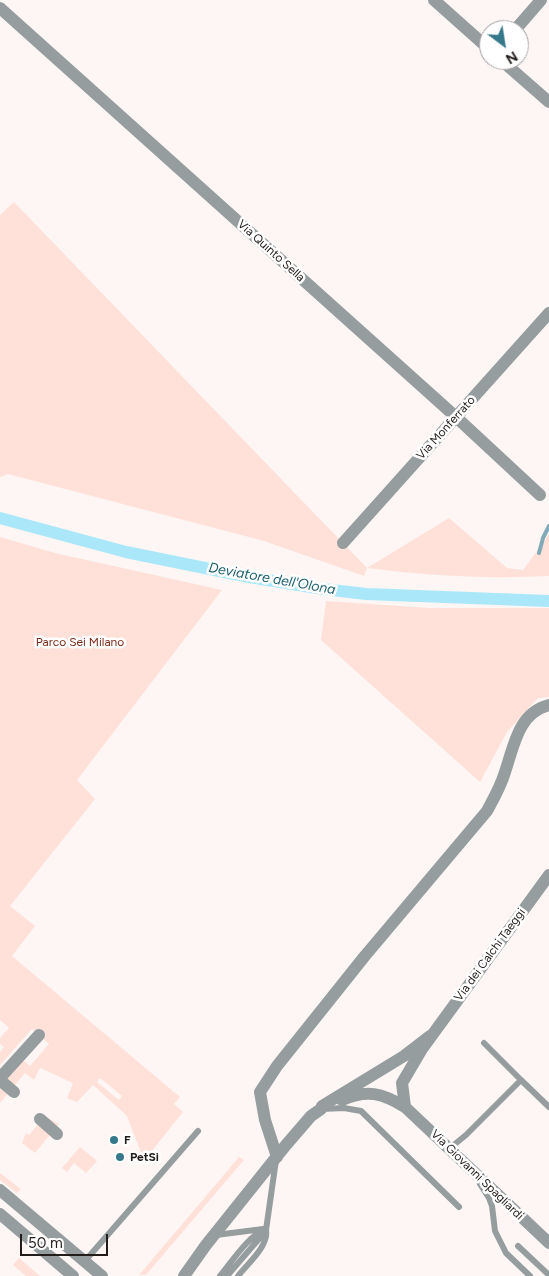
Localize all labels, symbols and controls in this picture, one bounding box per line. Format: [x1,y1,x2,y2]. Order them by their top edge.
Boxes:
north arrow [479,20,529,70]
text: N [502,47,520,67]
street label: Via Quinto Sella [234,217,308,285]
street label: Via Monferrato [414,393,478,463]
water label: Deviatore dell'Olona [207,560,337,598]
park label: Parco Sei Milano [36,635,124,649]
street label: Via dei Calchi Taeggi [451,906,529,1004]
street label: Via Giovanni Spagliardi [428,1127,526,1223]
place label: F [124,1133,131,1147]
marker: F [108,1134,120,1146]
place label: PetSi [130,1150,159,1164]
marker: PetSi [114,1151,126,1163]
scale bar [22,1224,110,1256]
text: 50 m [28,1234,63,1252]

